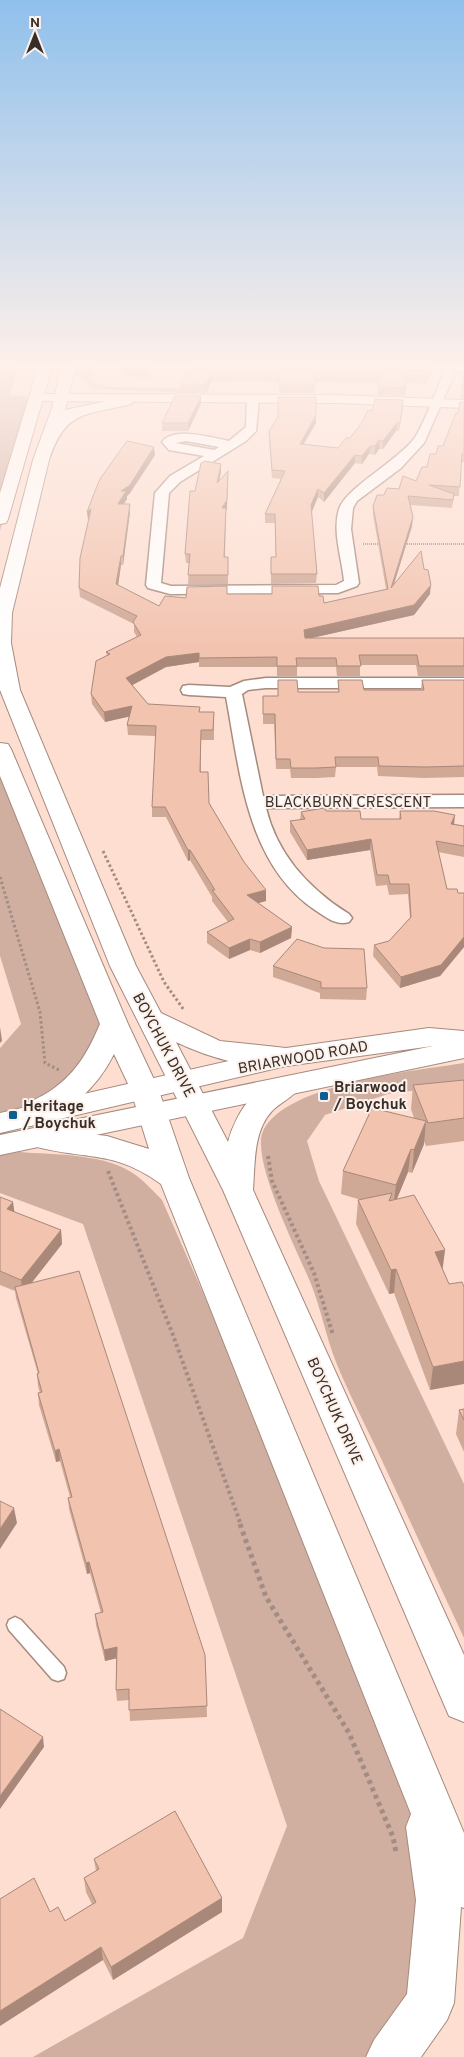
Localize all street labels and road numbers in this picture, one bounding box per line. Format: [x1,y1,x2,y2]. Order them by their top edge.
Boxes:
street label: BLACKBURN CRESCENT [265,794,431,813]
street label: BOYCHUK DRIVE [127,990,198,1101]
street label: BRIARWOOD ROAD [237,1038,370,1079]
street label: BOYCHUK DRIVE [301,1355,366,1468]

